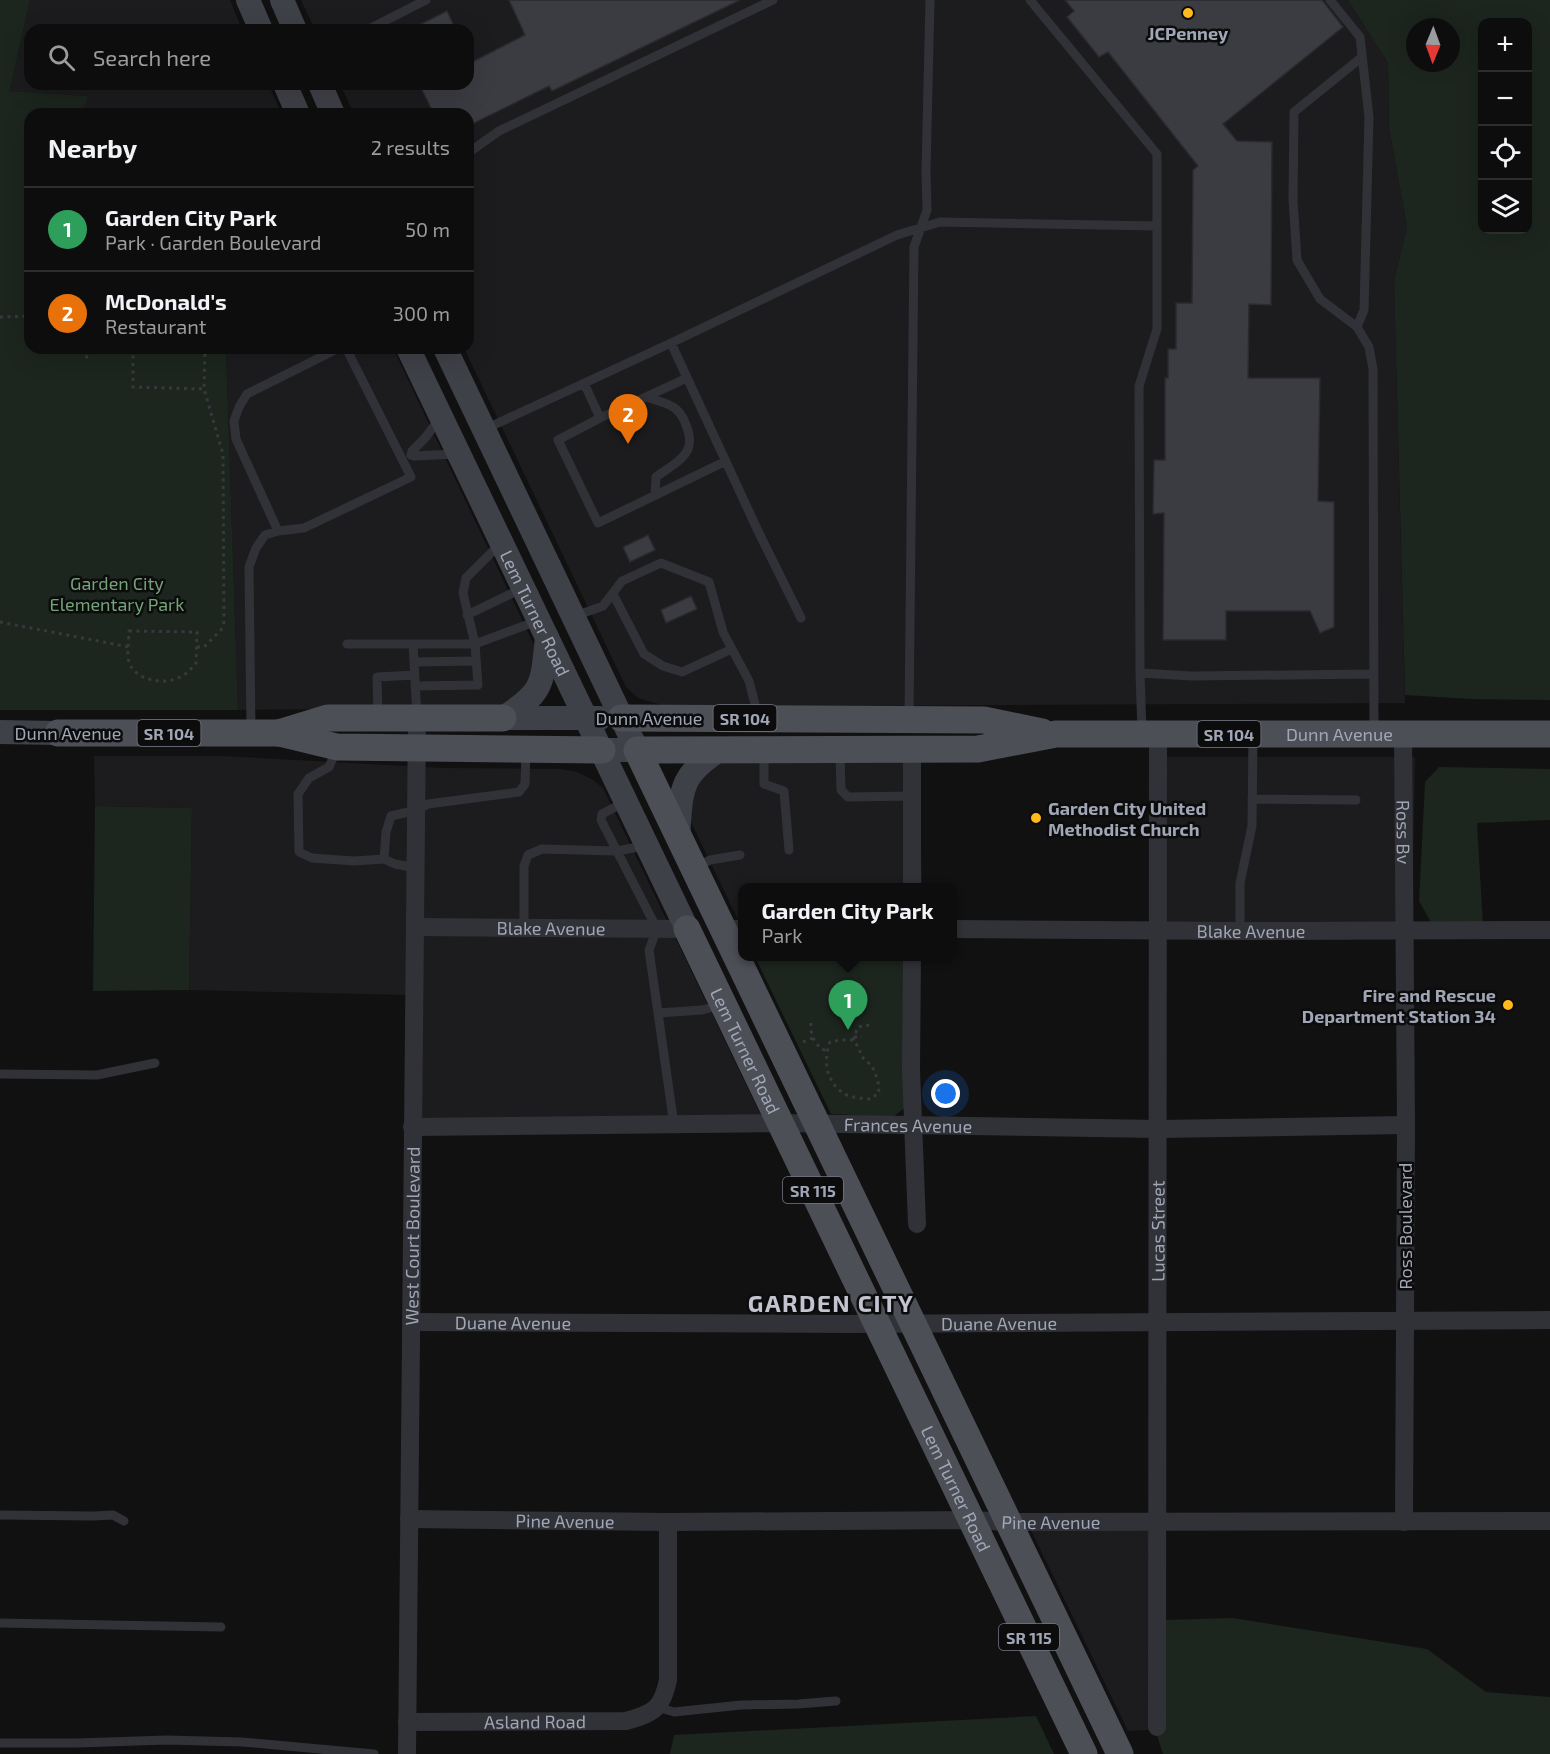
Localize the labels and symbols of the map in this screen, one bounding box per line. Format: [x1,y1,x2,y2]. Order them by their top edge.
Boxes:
marker: JCPenney [1181,6,1195,20]
north arrow [1406,18,1460,72]
place label: JCPenney [1148,22,1229,44]
pin: 2 [608,394,648,444]
street label: Lem Turner Road [496,546,575,680]
park label: Garden City Elementary Park [50,572,184,615]
road number: SR 104 [714,705,777,731]
street label: Dunn Avenue [595,707,703,729]
road number: SR 104 [138,720,201,746]
road number: SR 104 [1198,721,1260,747]
street label: Dunn Avenue [14,722,122,744]
street label: Dunn Avenue [1286,723,1393,745]
place label: Garden City United Methodist Church [1048,797,1206,840]
street label: Ross Bv [1393,800,1415,865]
marker: Garden City United Methodist Church [1029,811,1043,825]
street label: Blake Avenue [496,917,606,939]
street label: Blake Avenue [1196,920,1306,942]
pin: 1 [828,980,868,1030]
street label: Lem Turner Road [706,984,785,1117]
place label: Fire and Rescue Department Station 34 [1302,984,1496,1027]
marker: Fire and Rescue Department Station 34 [1501,998,1515,1012]
your location [931,1079,960,1108]
street label: Frances Avenue [844,1113,972,1137]
street label: West Court Boulevard [400,1147,424,1325]
street label: Ross Boulevard [1394,1163,1416,1289]
road number: SR 115 [783,1177,843,1203]
street label: Lucas Street [1146,1180,1169,1282]
district label: GARDEN CITY [748,1288,914,1317]
street label: Duane Avenue [455,1311,571,1334]
street label: Duane Avenue [941,1312,1057,1334]
street label: Lem Turner Road [917,1422,996,1555]
street label: Pine Avenue [515,1509,615,1532]
street label: Pine Avenue [1001,1511,1101,1533]
road number: SR 115 [999,1624,1059,1650]
street label: Asland Road [484,1710,586,1733]

